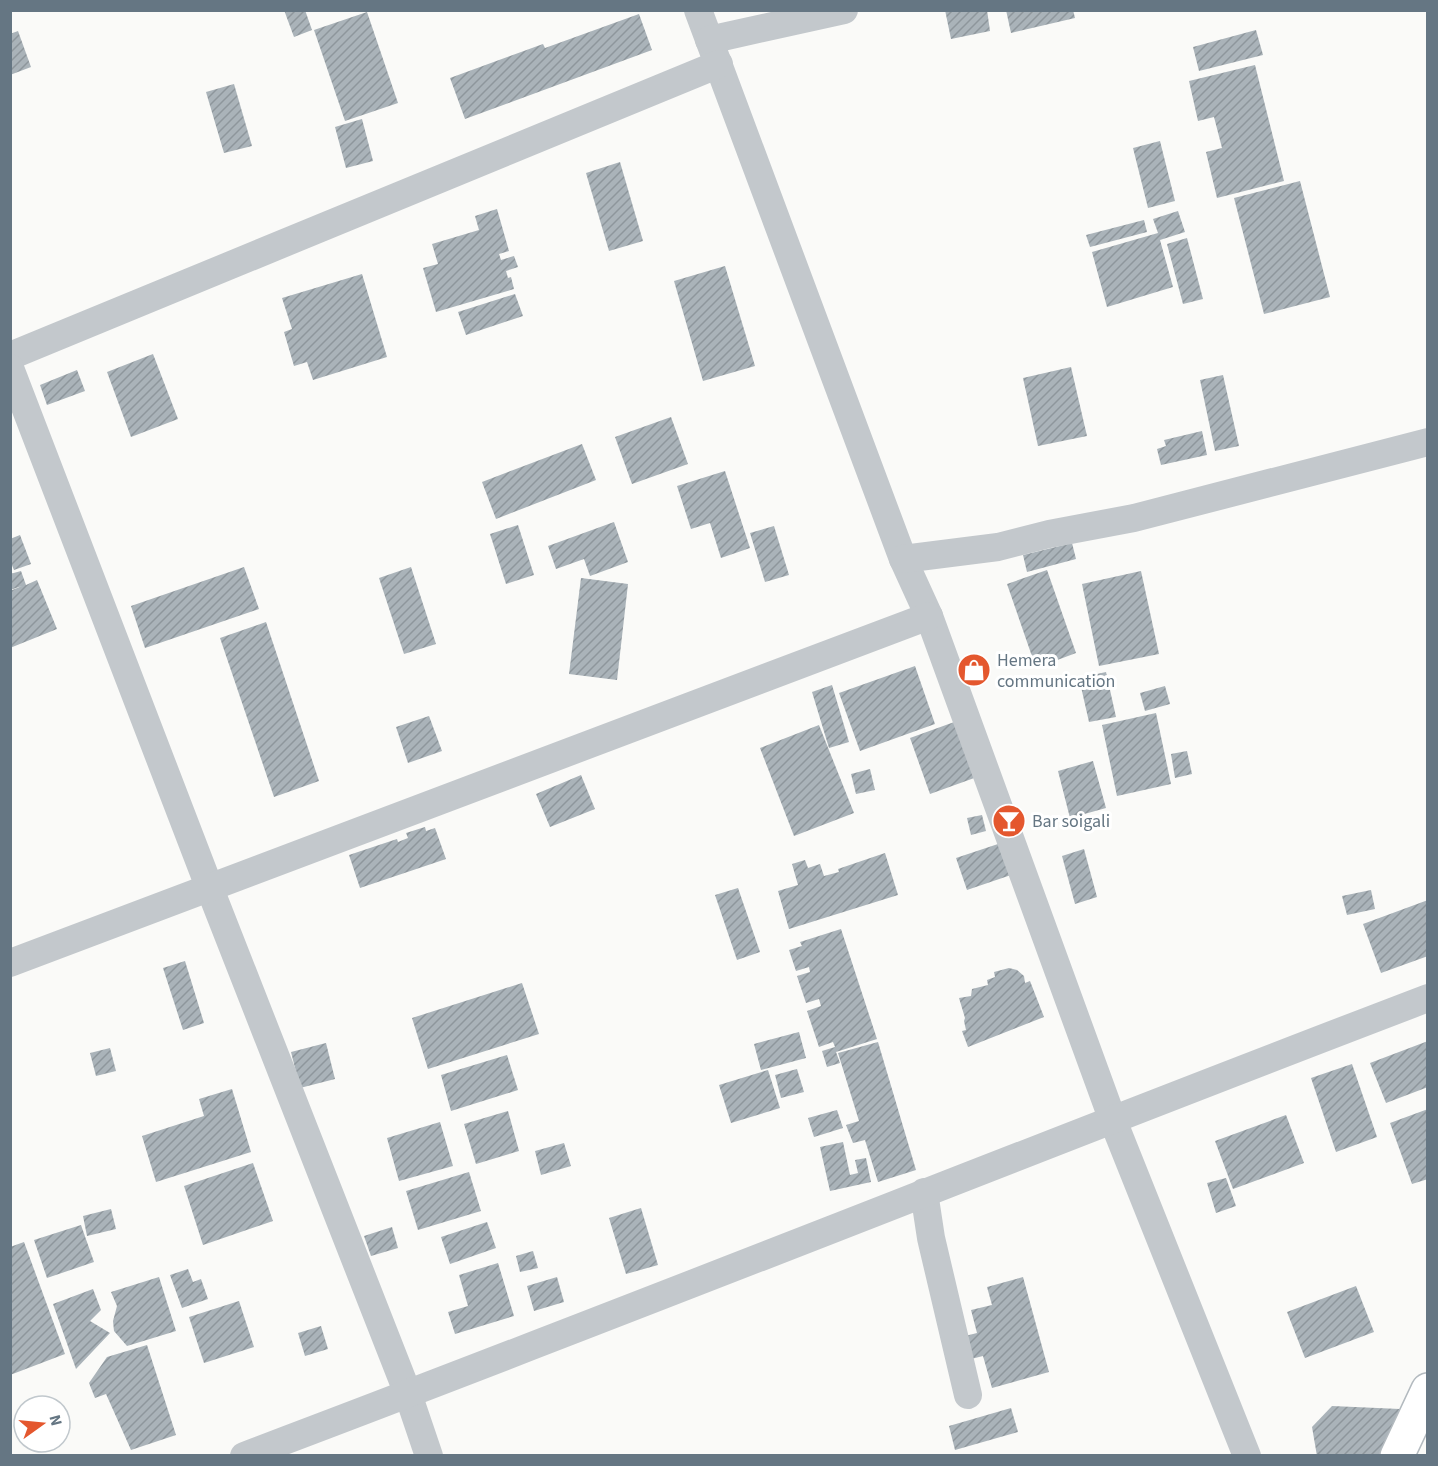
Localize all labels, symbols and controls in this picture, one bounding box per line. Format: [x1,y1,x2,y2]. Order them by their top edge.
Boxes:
place label: Hemera communication [997,648,1115,694]
shop icon: Hemera communication [956,652,992,688]
bar icon: Bar soigali [991,803,1027,839]
place label: Bar soigali [1032,809,1110,834]
north arrow [12,1394,72,1454]
text: N [44,1412,68,1428]

